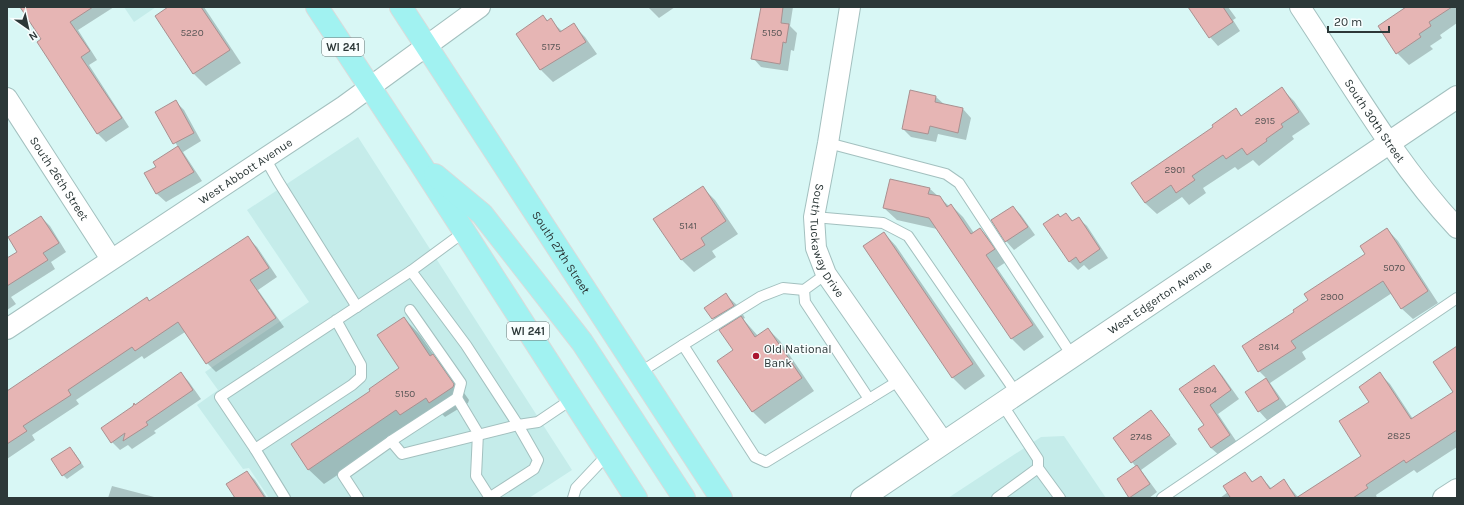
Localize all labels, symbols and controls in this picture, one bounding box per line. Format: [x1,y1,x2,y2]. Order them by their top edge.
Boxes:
north arrow [8,8,48,48]
scale bar [1328,8,1389,34]
text: 20 m [1334,15,1362,29]
house number: 5220 [180,27,204,39]
house number: 5150 [762,27,782,39]
text: N [26,28,40,43]
road number: WI 241 [322,38,364,56]
house number: 5175 [541,41,561,53]
street label: South 30th Street [1342,76,1408,166]
house number: 2915 [1255,115,1276,127]
street label: South 26th Street [27,134,92,224]
street label: West Abbott Avenue [196,135,295,207]
house number: 2901 [1165,164,1185,176]
street label: South Tuckaway Drive [807,182,847,300]
street label: South 27th Street [529,208,593,297]
house number: 5141 [679,220,697,232]
street label: West Edgerton Avenue [1105,257,1214,337]
house number: 5070 [1383,262,1405,274]
house number: 2900 [1320,291,1344,303]
road number: WI 241 [507,322,549,340]
house number: 2814 [1259,341,1280,353]
place label: Old National Bank [764,342,832,370]
marker: Old National Bank [751,351,761,361]
house number: 2804 [1193,384,1217,396]
house number: 5150 [395,388,415,400]
house number: 2825 [1387,430,1411,442]
house number: 2748 [1130,431,1152,443]

